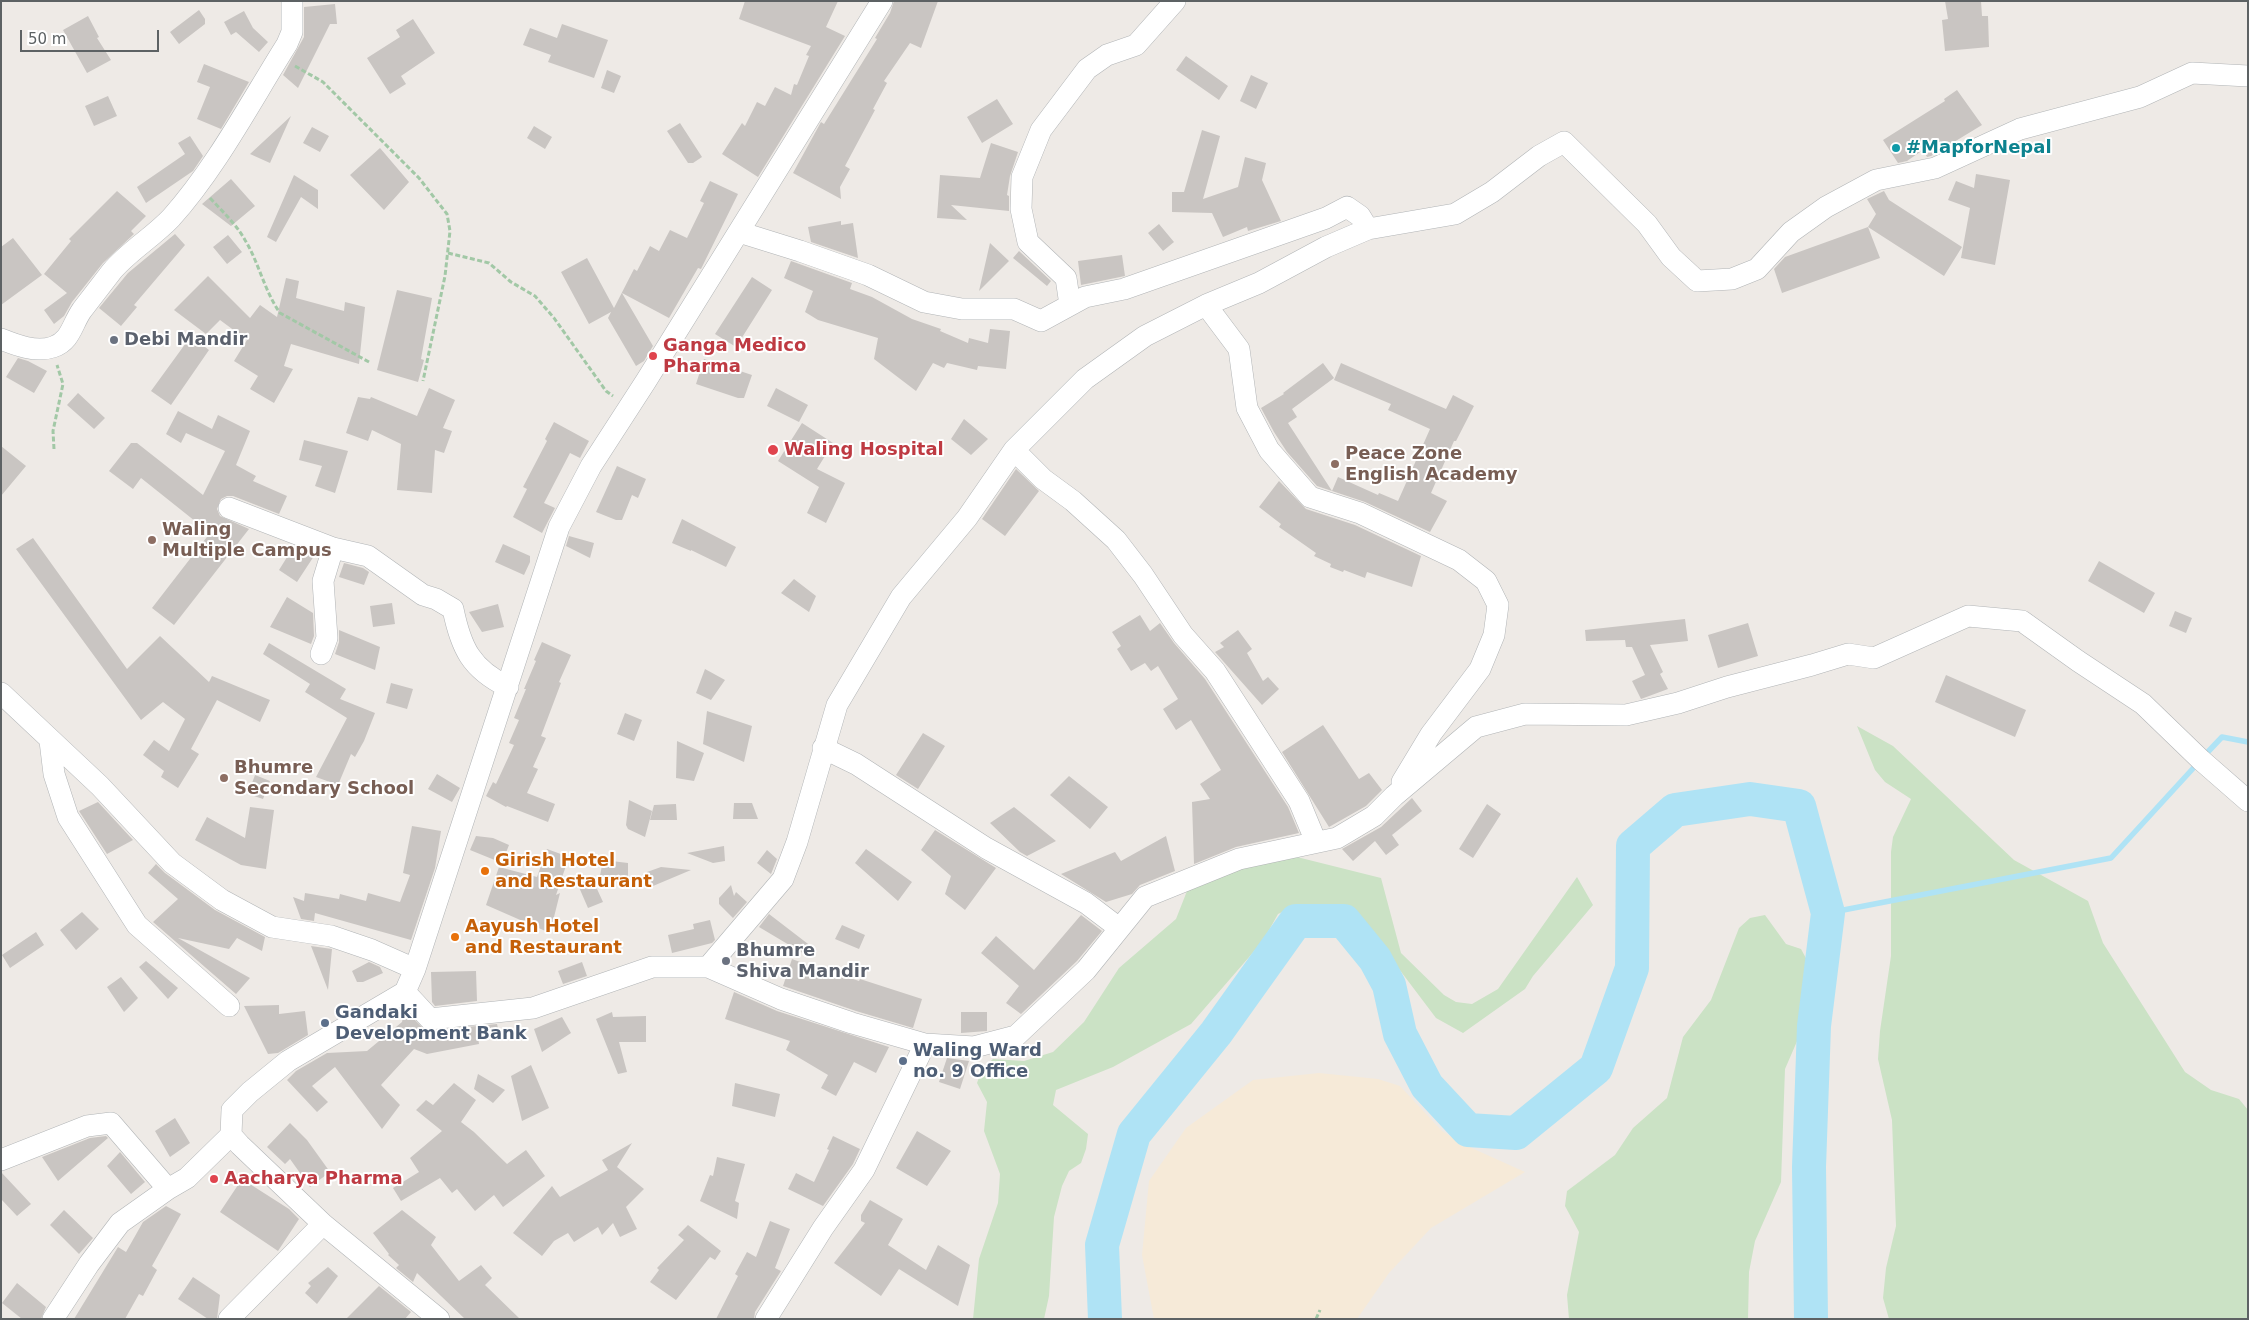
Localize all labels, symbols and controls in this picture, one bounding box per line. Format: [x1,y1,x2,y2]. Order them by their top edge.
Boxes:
scale bar [22,20,161,52]
text: 50 m [28,30,66,48]
place label: #MapforNepal [1906,137,2052,159]
marker: #MapforNepal [1890,142,1902,154]
place label: Debi Mandir [124,329,247,351]
marker: Debi Mandir [108,334,120,346]
place label: Ganga Medico Pharma [663,335,806,378]
marker: Ganga Medico Pharma [647,350,659,362]
place label: Waling Hospital [784,439,944,461]
marker: Waling Hospital [766,443,780,457]
place label: Peace Zone English Academy [1345,443,1517,486]
marker: Peace Zone English Academy [1329,458,1341,470]
place label: Waling Multiple Campus [162,519,332,562]
marker: Waling Multiple Campus [146,534,158,546]
place label: Bhumre Secondary School [234,757,414,800]
marker: Bhumre Secondary School [218,772,230,784]
place label: Girish Hotel and Restaurant [495,850,652,892]
marker: Girish Hotel and Restaurant [479,865,491,877]
place label: Aayush Hotel and Restaurant [465,916,622,959]
marker: Aayush Hotel and Restaurant [449,931,461,943]
place label: Bhumre Shiva Mandir [736,940,869,982]
marker: Bhumre Shiva Mandir [720,955,732,967]
place label: Gandaki Development Bank [335,1002,527,1044]
marker: Gandaki Development Bank [319,1017,331,1029]
place label: Waling Ward no. 9 Office [913,1040,1042,1082]
marker: Waling Ward no. 9 Office [897,1055,909,1067]
place label: Aacharya Pharma [224,1168,403,1190]
marker: Aacharya Pharma [208,1173,220,1185]

